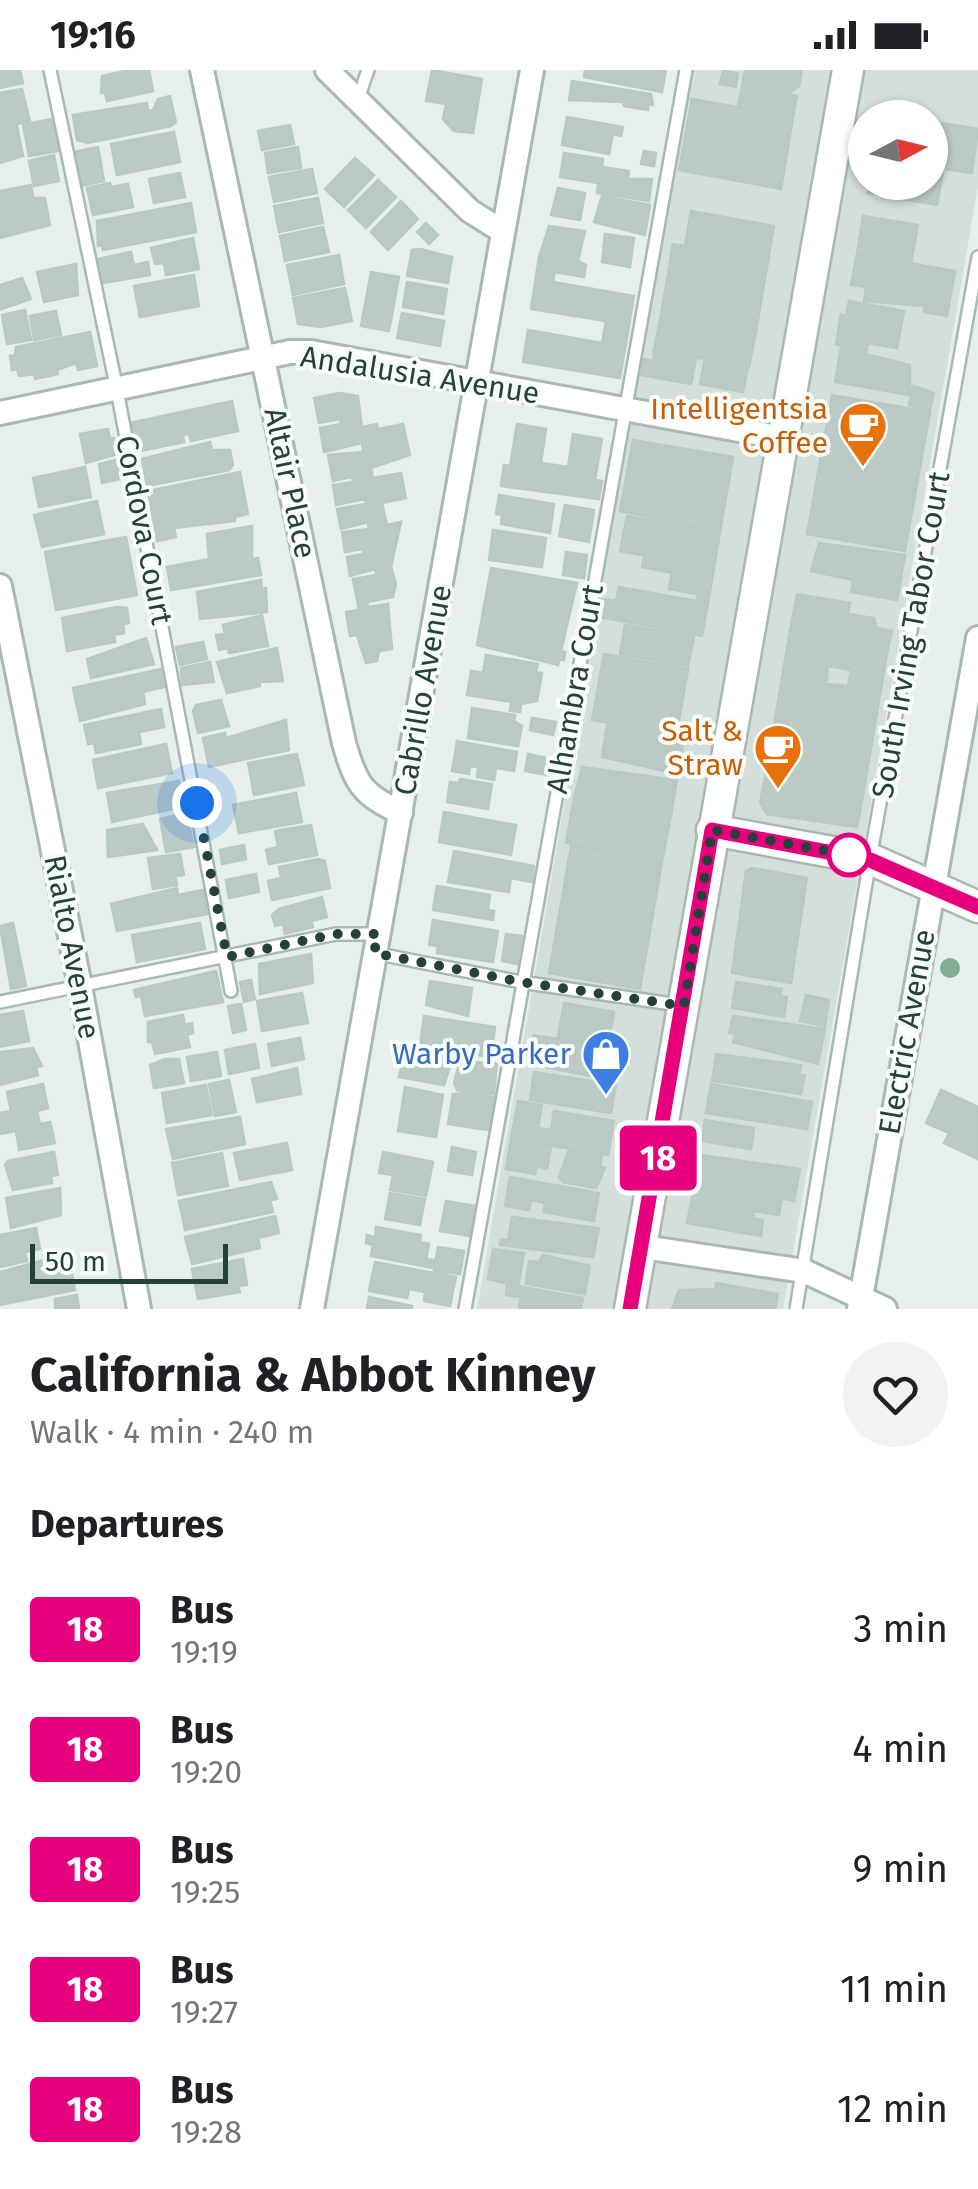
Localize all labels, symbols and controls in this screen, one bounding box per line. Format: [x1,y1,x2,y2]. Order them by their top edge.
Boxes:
text: 19:16 [50,12,136,58]
north arrow [848,100,948,200]
map controls [848,100,948,200]
street label: Andalusia Avenue [298,338,542,412]
place label: Intelligentsia Coffee [650,391,828,461]
cafe icon: Intelligentsia Coffee [837,400,889,468]
street label: Altair Place [256,404,324,562]
street label: Cordova Court [108,432,180,628]
street label: South Irving Tabor Court [865,469,958,801]
street label: Alhambra Court [539,581,611,796]
street label: Cabrillo Avenue [387,582,459,798]
place label: Salt & Straw [661,713,743,783]
cafe icon: Salt & Straw [752,722,804,790]
your location [172,778,222,828]
unlabelled marker [828,834,870,876]
street label: Rialto Avenue [37,852,107,1042]
street label: Electric Avenue [871,927,943,1137]
shop icon: Warby Parker [580,1028,632,1096]
place label: Warby Parker [392,1036,571,1072]
line badge: 18 [613,1126,703,1190]
text: 18 [640,1137,676,1179]
scale bar [30,1239,228,1284]
text: 50 m [45,1245,106,1278]
button: heart [843,1342,948,1447]
text: California & Abbot Kinney [30,1346,595,1404]
text: Walk · 4 min · 240 m [30,1413,314,1451]
text: Departures [30,1501,224,1547]
text: Bus [170,1587,234,1633]
text: 3 min [853,1606,948,1652]
text: 18 [67,1608,103,1650]
text: 19:19 [170,1633,238,1671]
text: Bus [170,1707,234,1753]
text: 4 min [852,1726,948,1772]
text: 18 [67,1728,103,1770]
text: 19:20 [170,1753,242,1791]
text: Bus [170,1827,234,1873]
text: 9 min [852,1846,948,1892]
text: 18 [67,1848,103,1890]
text: 19:25 [170,1873,240,1911]
text: Bus [170,1947,234,1993]
text: 11 min [840,1966,948,2012]
text: 18 [67,1968,103,2010]
text: 19:27 [170,1993,238,2031]
text: Bus [170,2067,234,2113]
text: 12 min [837,2086,948,2132]
text: 18 [67,2088,103,2130]
text: 19:28 [170,2113,242,2151]

